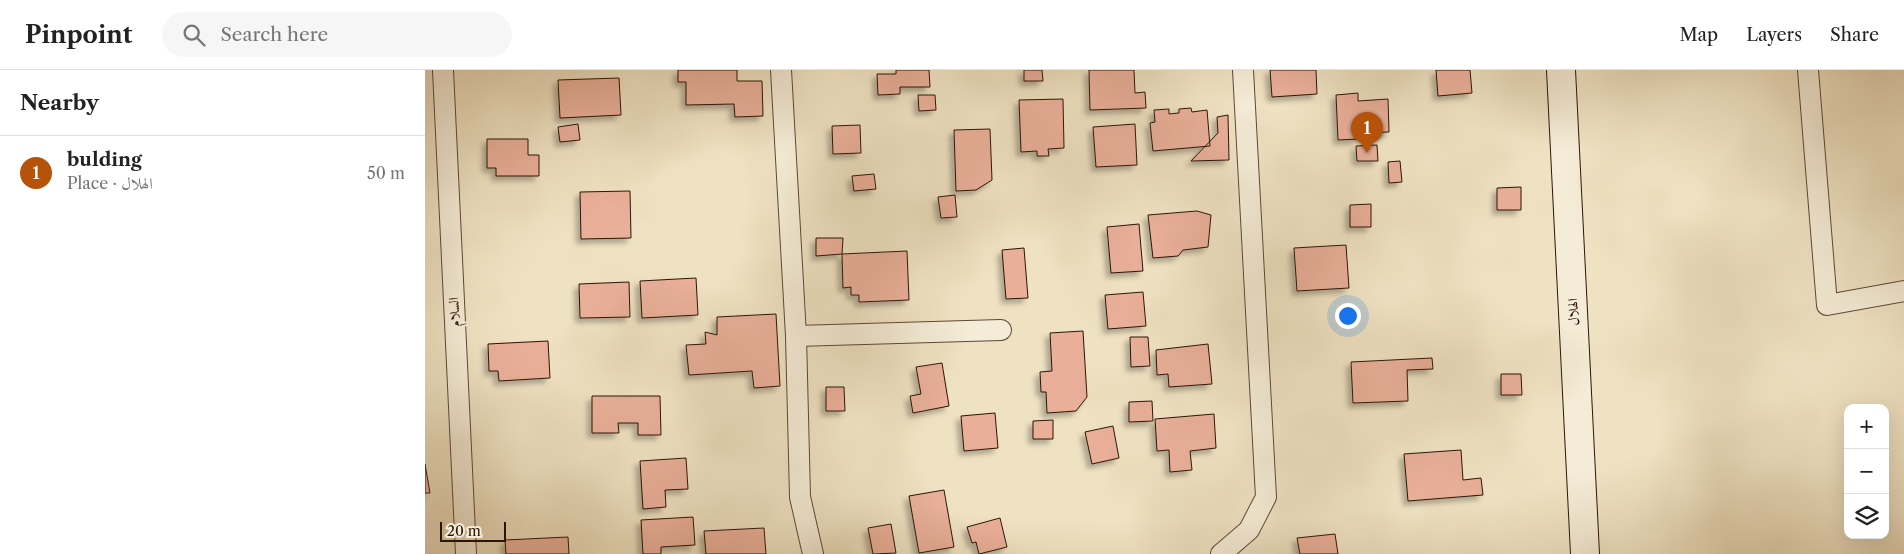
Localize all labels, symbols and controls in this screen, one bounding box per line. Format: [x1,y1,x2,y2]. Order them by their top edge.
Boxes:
search box [162,12,512,57]
text: Pinpoint [25,20,132,49]
icon: search [180,21,208,49]
text: Search here [220,23,328,46]
text: Map [1680,24,1718,46]
text: Layers [1746,24,1802,46]
text: Share [1830,24,1879,46]
text: Nearby [20,90,99,115]
pin: 1 [1351,112,1383,153]
text: bulding [67,148,142,171]
text: 1 [32,163,40,183]
text: 50 m [367,163,405,183]
text: Place · الهلال [67,173,153,193]
street label: السلام [444,297,468,327]
street label: الهلال [1563,298,1583,326]
your location [1335,303,1361,329]
map controls [1844,404,1889,539]
button: + [1844,404,1889,449]
button: − [1844,449,1889,494]
button: layers [1844,494,1889,539]
scale bar [440,519,506,542]
text: 20 m [447,522,481,540]

